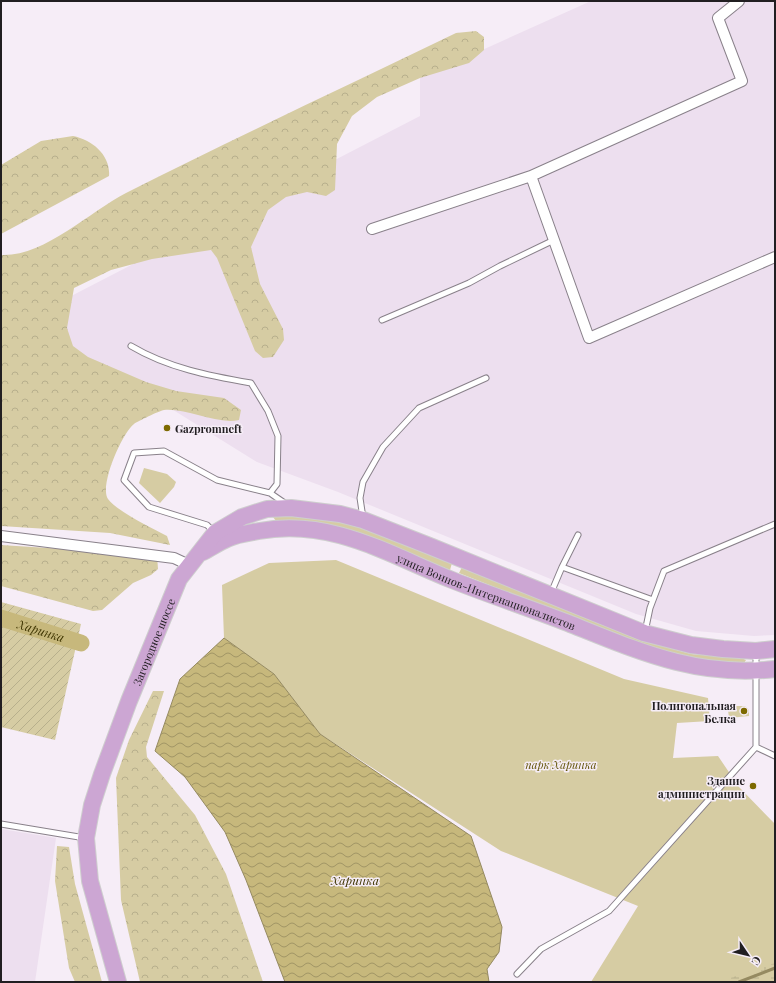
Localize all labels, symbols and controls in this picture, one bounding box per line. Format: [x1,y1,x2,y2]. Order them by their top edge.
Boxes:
place label: Gazpromneft [175,421,242,436]
marker: Gazpromneft [162,423,172,433]
street label: улица Воинов-Интернационалистов [394,549,578,633]
street label: Загородное шоссе [129,595,178,688]
water label: Харинка [15,615,66,645]
place label: Полигональная Белка [652,698,737,726]
marker: Полигональная Белка [739,706,749,716]
park label: парк Харинка [525,757,597,772]
place label: Здание администрации [658,773,745,801]
marker: Здание администрации [748,781,758,791]
water label: Харинка [330,872,379,888]
north arrow [728,935,768,975]
text: С [748,954,765,969]

